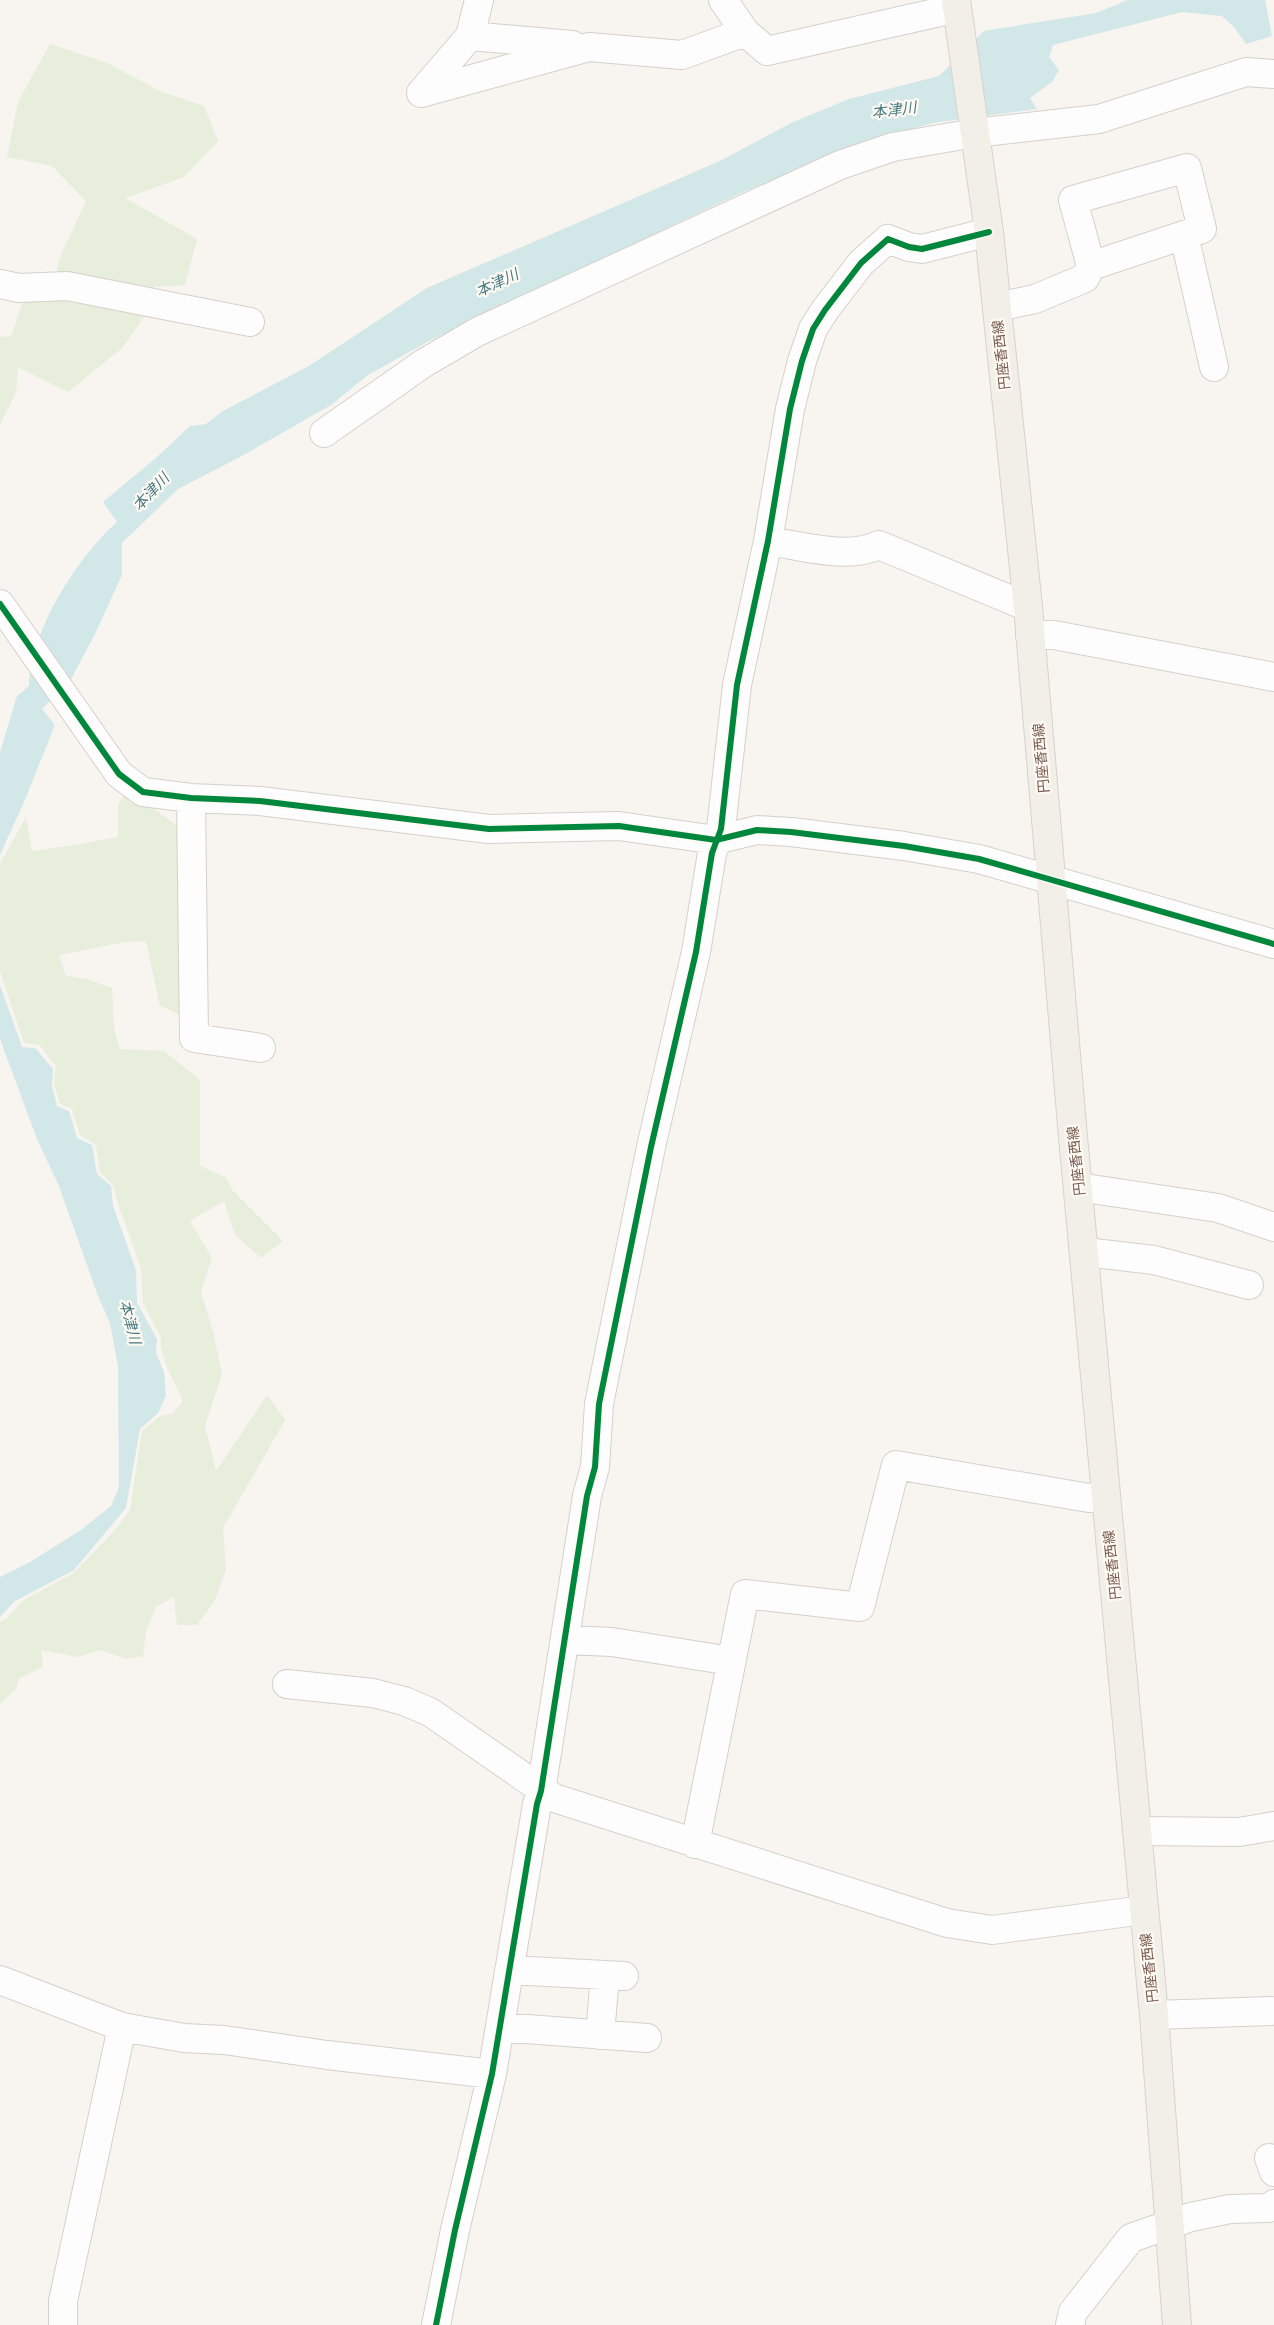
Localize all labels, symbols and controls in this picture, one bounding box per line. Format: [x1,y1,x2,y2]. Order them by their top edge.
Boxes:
water label: 本津川 [870,97,919,122]
water label: 本津川 [472,264,523,301]
street label: 円座香西線 [988,319,1014,391]
water label: 本津川 [128,467,174,515]
street label: 円座香西線 [1029,722,1053,794]
street label: 円座香西線 [1063,1125,1089,1197]
water label: 本津川 [116,1298,146,1348]
street label: 円座香西線 [1099,1529,1125,1601]
street label: 円座香西線 [1136,1932,1162,2004]

